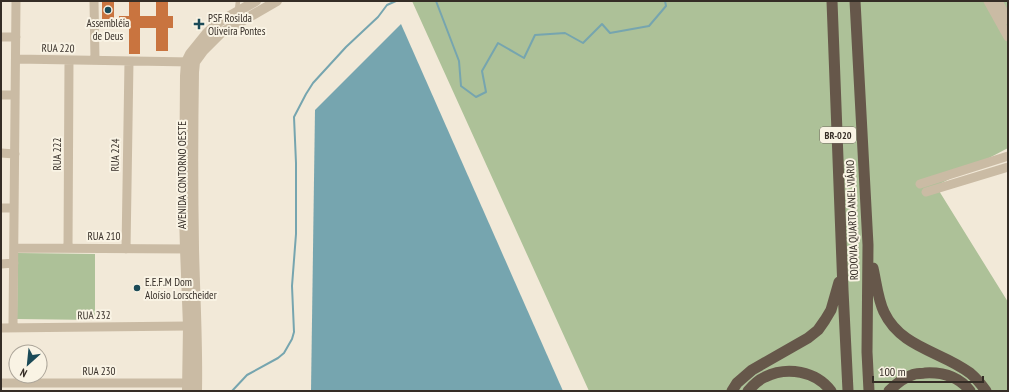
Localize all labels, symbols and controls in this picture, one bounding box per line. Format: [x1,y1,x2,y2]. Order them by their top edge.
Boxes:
marker: Assembléia de Deus [103,5,113,15]
place label: PSF Rosilda Oliveira Pontes [208,11,266,38]
place label: Assembléia de Deus [86,16,130,43]
marker: PSF Rosilda Oliveira Pontes [193,18,205,30]
street label: RUA 220 [41,41,75,55]
street label: AVENIDA CONTORNO OESTE [175,121,189,229]
road number: BR-020 [820,127,856,143]
street label: RUA 222 [50,137,64,171]
street label: RUA 224 [108,138,122,172]
street label: RODOVIA QUARTO ANEL VIÁRIO [843,160,861,280]
street label: RUA 210 [87,229,121,243]
place label: E.E.F.M Dom Aloísio Lorscheider [145,275,217,302]
marker: E.E.F.M Dom Aloísio Lorscheider [132,283,142,293]
street label: RUA 232 [77,308,111,322]
north arrow [8,344,48,384]
scale bar [873,358,983,384]
street label: RUA 230 [82,364,116,378]
text: 100 m [879,364,906,379]
text: N [18,365,29,380]

